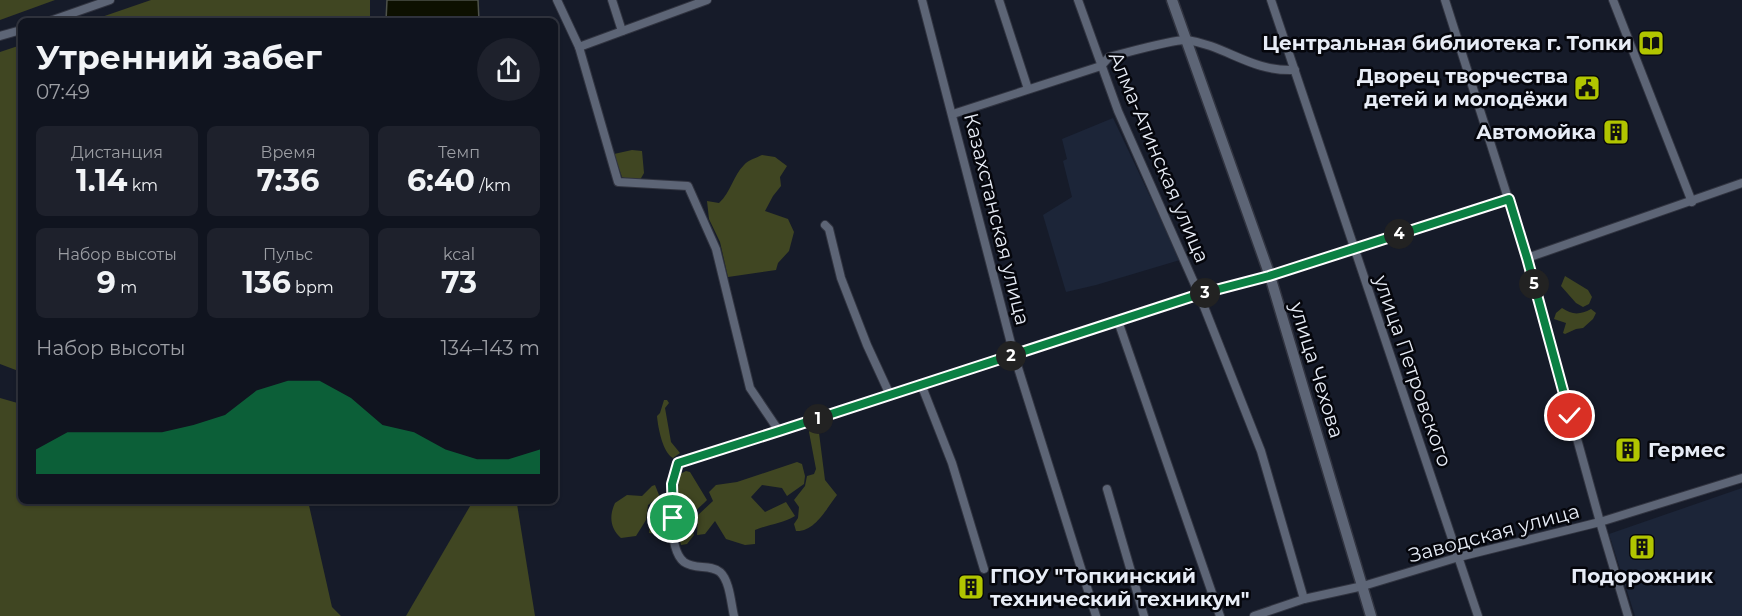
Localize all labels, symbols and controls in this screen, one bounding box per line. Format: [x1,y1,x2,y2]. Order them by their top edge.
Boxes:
library icon: Центральная библиотека г. Топки [1636,28,1666,58]
place label: Центральная библиотека г. Топки [1262,31,1632,55]
text: Утренний забег [36,37,322,77]
button: share [477,38,540,101]
street label: Алма-Атинская улица [1104,48,1214,266]
place label: Дворец творчества детей и молодёжи [1357,64,1568,111]
public building icon: Дворец творчества детей и молодёжи [1572,73,1602,103]
text: 07:49 [36,80,90,104]
street label: Казахстанская улица [959,110,1035,328]
building icon: Автомойка [1601,117,1631,147]
place label: Автомойка [1476,120,1596,144]
text: Дистанция [71,143,163,162]
text: Время [260,143,316,162]
text: Темп [438,143,480,162]
text: 1.14 [76,162,127,199]
text: 7:36 [257,162,319,199]
text: 6:40 [407,162,475,199]
text: km [127,176,158,195]
text: /km [475,176,511,195]
pin: 4 [1384,219,1414,249]
text: 4 [1393,224,1405,243]
text: Набор высоты [57,245,177,264]
text: Пульс [263,245,313,264]
text: kcal [443,245,475,264]
text: 9 [97,264,116,301]
text: 136 [242,264,291,301]
text: 73 [441,264,477,301]
pin: 5 [1519,269,1549,299]
street label: улица Петровского [1369,271,1457,470]
text: 5 [1529,274,1539,293]
text: m [116,278,137,297]
text: bpm [291,278,334,297]
pin: 3 [1190,278,1220,308]
text: 3 [1200,283,1210,302]
street label: улица Чехова [1285,298,1349,441]
text: Набор высоты [36,336,185,360]
text: 134–143 m [441,336,540,360]
pin: 2 [996,341,1026,371]
text: 2 [1006,346,1016,365]
pin [1544,390,1595,441]
icon: check [1553,399,1586,432]
pin: 1 [803,404,833,434]
text: 1 [815,409,821,428]
building icon: Гермес [1613,435,1643,465]
place label: Гермес [1648,438,1726,462]
pin [647,492,698,543]
street label: Заводская улица [1406,499,1582,567]
icon: arrive [656,501,689,534]
building icon: Подорожник [1627,532,1657,562]
place label: ГПОУ "Топкинский технический техникум" [990,564,1250,611]
place label: Подорожник [1571,564,1713,588]
building icon: ГПОУ "Топкинский технический техникум" [956,572,986,602]

